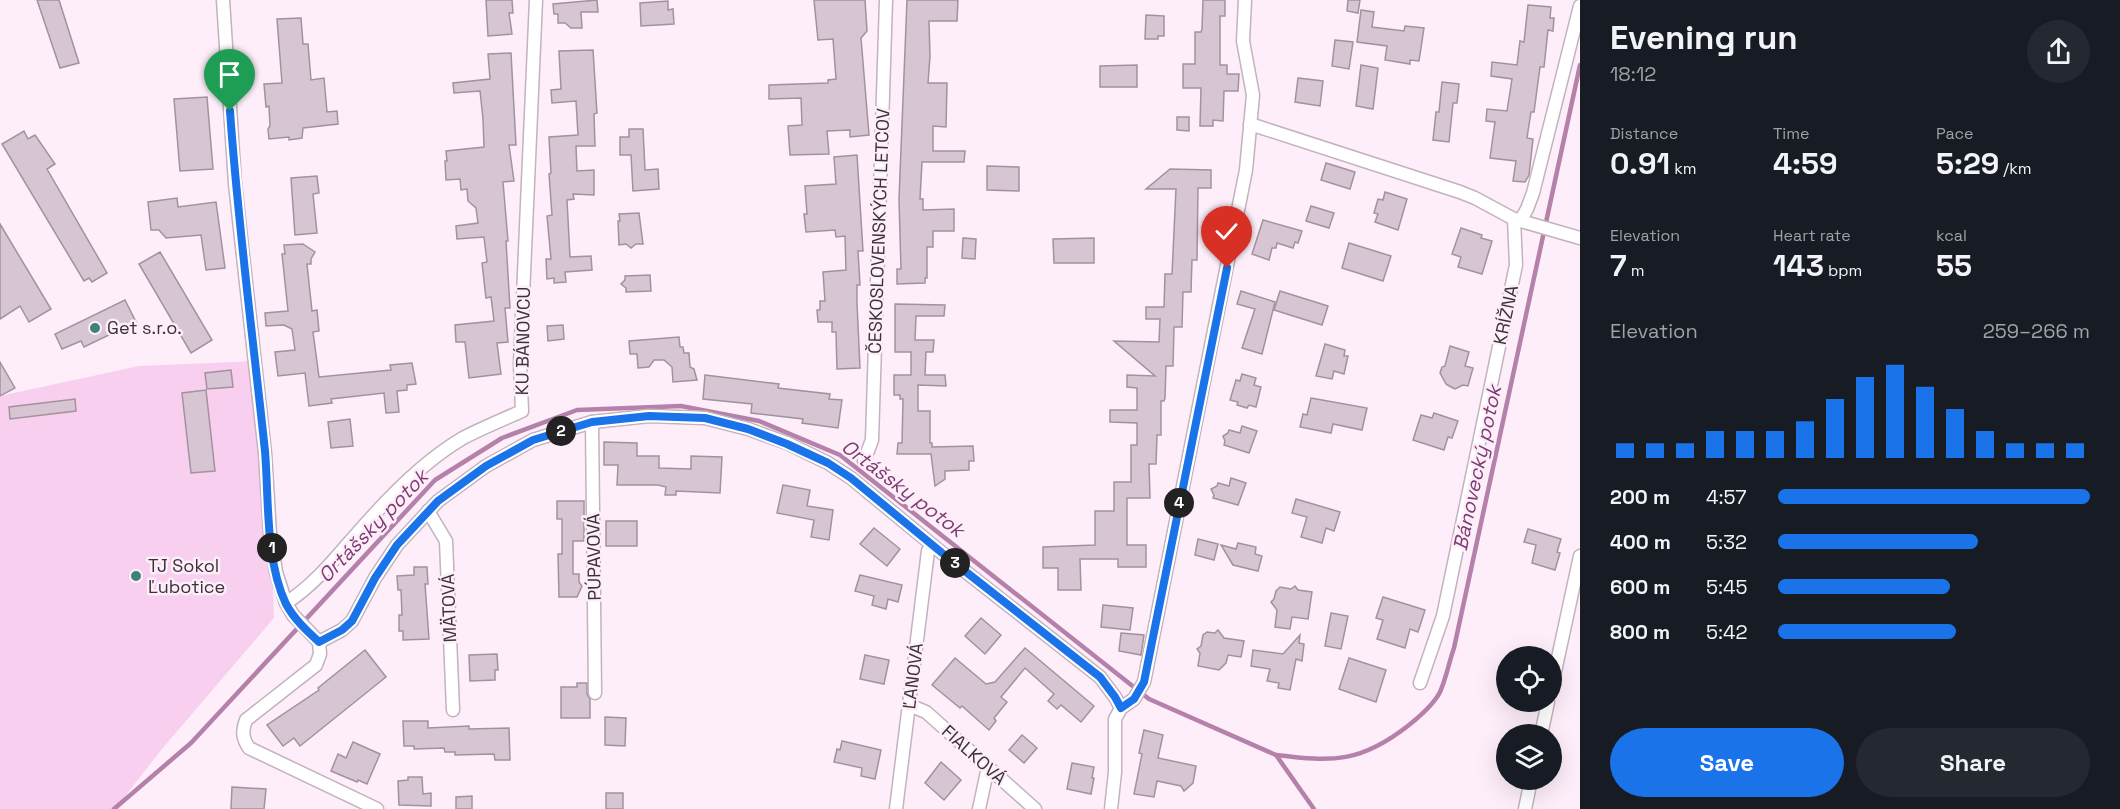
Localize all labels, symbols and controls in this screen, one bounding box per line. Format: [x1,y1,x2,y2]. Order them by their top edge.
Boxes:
text: Evening run [1610,17,1798,59]
button: share [2027,20,2090,83]
pin [204,49,255,111]
icon: arrive [213,58,246,91]
text: 18:12 [1610,61,1656,87]
street label: ČESKOSLOVENSKÝCH LETCOV [863,108,894,354]
text: Distance [1610,123,1678,144]
text: Time [1773,123,1809,144]
text: Pace [1936,123,1973,144]
text: 0.91 [1610,144,1670,183]
text: 4:59 [1773,144,1838,183]
text: 5:29 [1936,144,1999,183]
text: km [1670,158,1697,179]
text: /km [1999,158,2032,179]
pin [1201,206,1252,268]
icon: check [1210,215,1243,248]
text: Elevation [1610,225,1680,246]
text: Heart rate [1773,225,1851,246]
text: kcal [1936,225,1967,246]
text: 7 [1610,246,1627,285]
text: 143 [1773,246,1824,285]
text: 55 [1936,246,1972,285]
text: m [1627,260,1645,281]
text: bpm [1824,260,1862,281]
street label: KRÍŽNA [1488,283,1523,347]
street label: KU BÁNOVCU [510,286,535,396]
place label: Get s.r.o. [107,316,182,339]
text: Elevation [1610,318,1698,344]
text: 259–266 m [1983,318,2090,344]
marker: Get s.r.o. [88,321,102,335]
water label: Bánovecký potok [1447,381,1508,553]
pin: 2 [546,416,576,446]
text: 2 [556,420,566,441]
water label: Ortášsky potok [836,433,972,544]
water label: Ortášsky potok [312,462,435,588]
text: 200 m [1610,484,1670,510]
text: 4:57 [1706,484,1747,510]
pin: 4 [1164,488,1194,518]
text: 4 [1174,492,1184,513]
street label: PÚPAVOVÁ [581,513,606,601]
text: 400 m [1610,529,1671,555]
text: 5:32 [1706,529,1747,555]
pin: 1 [257,533,287,563]
text: 1 [268,537,276,558]
pin: 3 [940,548,970,578]
text: 3 [950,552,960,573]
place label: TJ Sokol Ľubotice [148,554,225,598]
marker: TJ Sokol Ľubotice [129,569,143,583]
street label: MÄTOVÁ [436,573,461,643]
text: 600 m [1610,574,1670,600]
text: 5:45 [1706,574,1748,600]
text: 800 m [1610,619,1670,645]
text: 5:42 [1706,619,1748,645]
street label: ĽANOVÁ [897,642,928,710]
map controls [1496,646,1562,790]
button: locate [1496,646,1562,712]
street label: FIALKOVÁ [937,720,1011,790]
button: layers [1496,724,1562,790]
button: Save [1610,728,1844,797]
button: Share [1856,728,2090,797]

